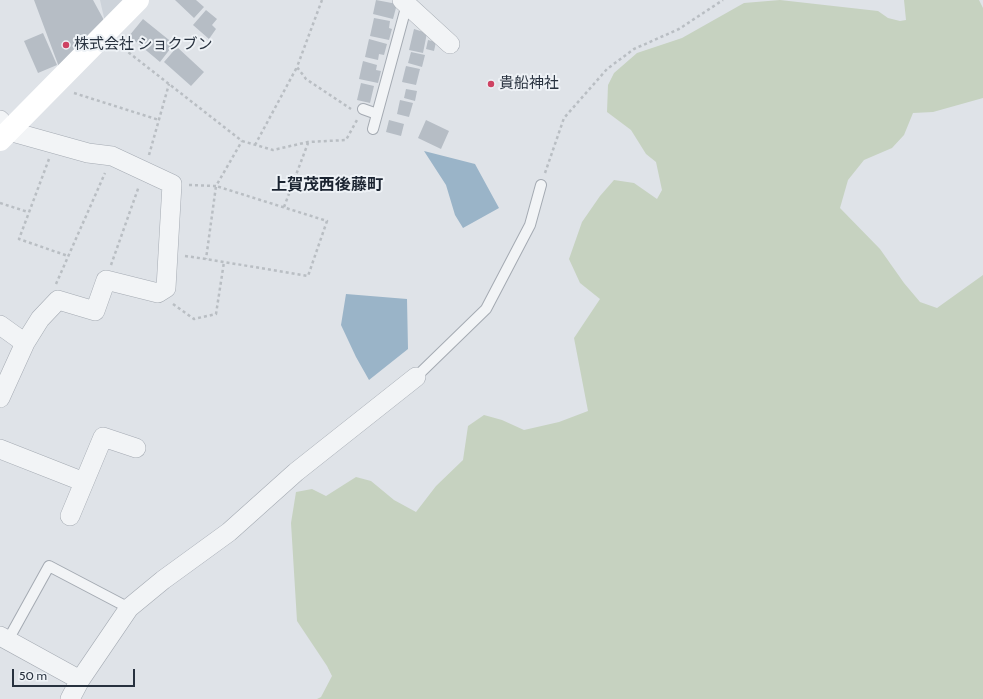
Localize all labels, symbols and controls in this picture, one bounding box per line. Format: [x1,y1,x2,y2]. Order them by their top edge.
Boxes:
place label: 株式会社 ショクブン [74,36,212,54]
marker: 株式会社 ショクブン [61,40,71,50]
place label: 貴船神社 [499,75,559,93]
marker: 貴船神社 [486,79,496,89]
district label: 上賀茂西後藤町 [271,175,383,195]
scale bar [14,661,137,687]
text: 50 m [19,668,47,683]

